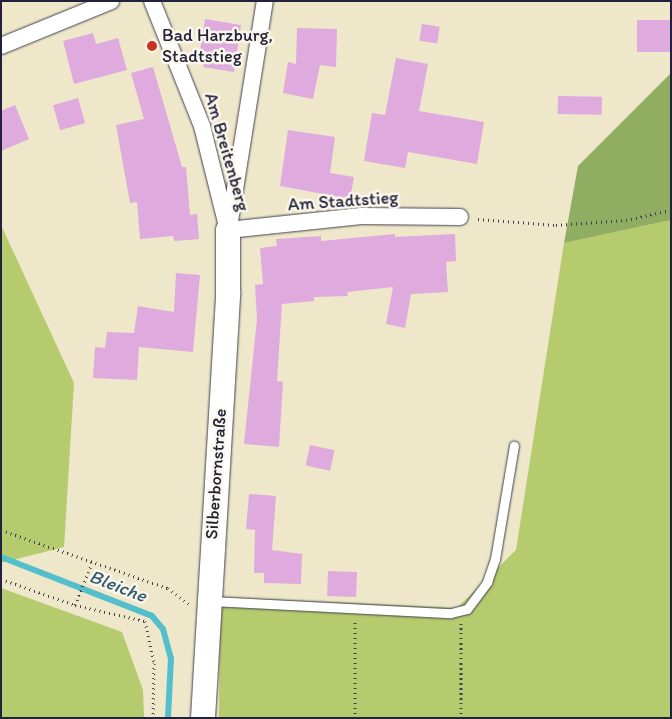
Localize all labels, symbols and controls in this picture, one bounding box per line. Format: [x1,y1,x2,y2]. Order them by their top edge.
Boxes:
place label: Bad Harzburg, Stadtstieg [162,25,274,68]
marker: Bad Harzburg, Stadtstieg [146,40,158,52]
street label: Am Breitenberg [200,90,254,214]
street label: Am Stadtstieg [287,186,399,216]
street label: Silberbornstraße [201,408,231,540]
water label: Bleiche [86,565,150,607]

